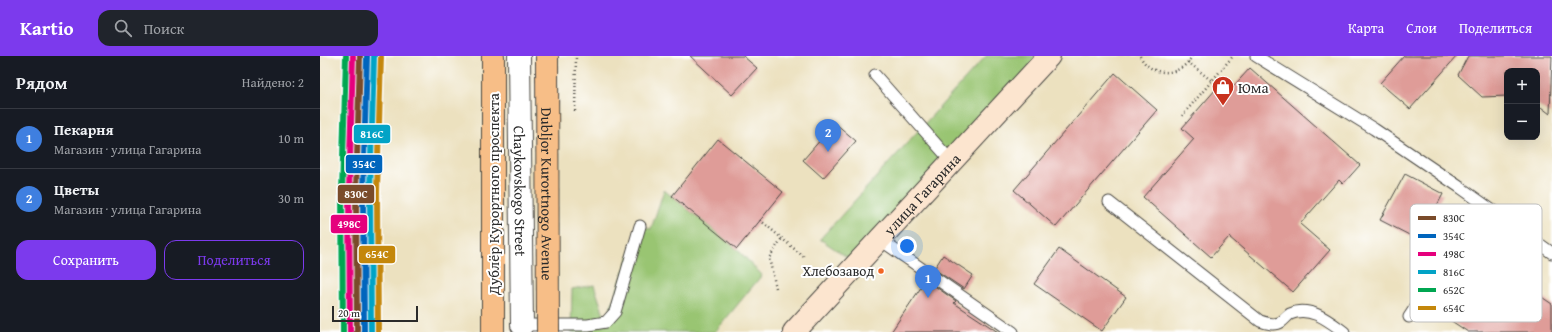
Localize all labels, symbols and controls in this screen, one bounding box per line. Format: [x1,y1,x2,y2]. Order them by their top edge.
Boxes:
search box [98,10,378,46]
text: Kartio [20,14,74,42]
icon: search [112,17,134,39]
text: Поиск [144,18,184,39]
text: Карта [1348,18,1384,38]
text: Слои [1406,18,1437,38]
text: Поделиться [1459,18,1532,38]
map controls [1504,68,1540,140]
button: + [1504,68,1540,104]
text: Рядом [16,70,67,95]
text: Найдено: 2 [242,73,304,92]
shop icon: Юма [1210,74,1236,107]
place label: Юма [1238,77,1270,98]
street label: Дублёр Курортного проспекта [483,92,504,296]
button: − [1504,104,1540,140]
street label: Dubljor Kurortnogo Avenue [537,107,558,281]
text: Пекарня [54,119,114,140]
pin: 2 [815,119,841,152]
line badge: 816С [353,124,391,144]
text: 816С [360,126,384,142]
street label: Chaykovskogo Street [509,126,532,257]
text: 1 [26,129,32,148]
text: 10 m [278,129,304,148]
text: Магазин · улица Гагарина [54,140,202,159]
street label: улица Гагарина [878,148,965,240]
line badge: 354С [345,154,383,174]
text: 354С [352,156,376,172]
text: Цветы [54,179,99,200]
line badge: 830С [337,184,375,204]
text: 830С [344,186,368,202]
text: 2 [26,189,32,208]
text: 30 m [278,189,304,208]
text: Магазин · улица Гагарина [54,200,202,219]
legend [1410,204,1542,322]
text: 830С [1443,210,1465,226]
line badge: 498С [330,214,368,234]
text: 498С [337,216,361,232]
text: 354С [1443,228,1465,244]
your location [897,236,917,256]
button: Сохранить [16,240,156,280]
button: Поделиться [164,240,304,280]
line badge: 654С [358,245,396,264]
text: 654С [365,246,389,262]
text: 498С [1443,246,1465,262]
place label: Хлебозавод [802,261,874,281]
text: 816С [1443,264,1465,280]
pin: 1 [915,265,941,298]
marker: Хлебозавод [876,266,886,276]
text: 652С [1443,282,1465,298]
text: 654С [1443,300,1465,316]
scale bar [332,304,418,323]
text: 20 m [338,305,360,321]

